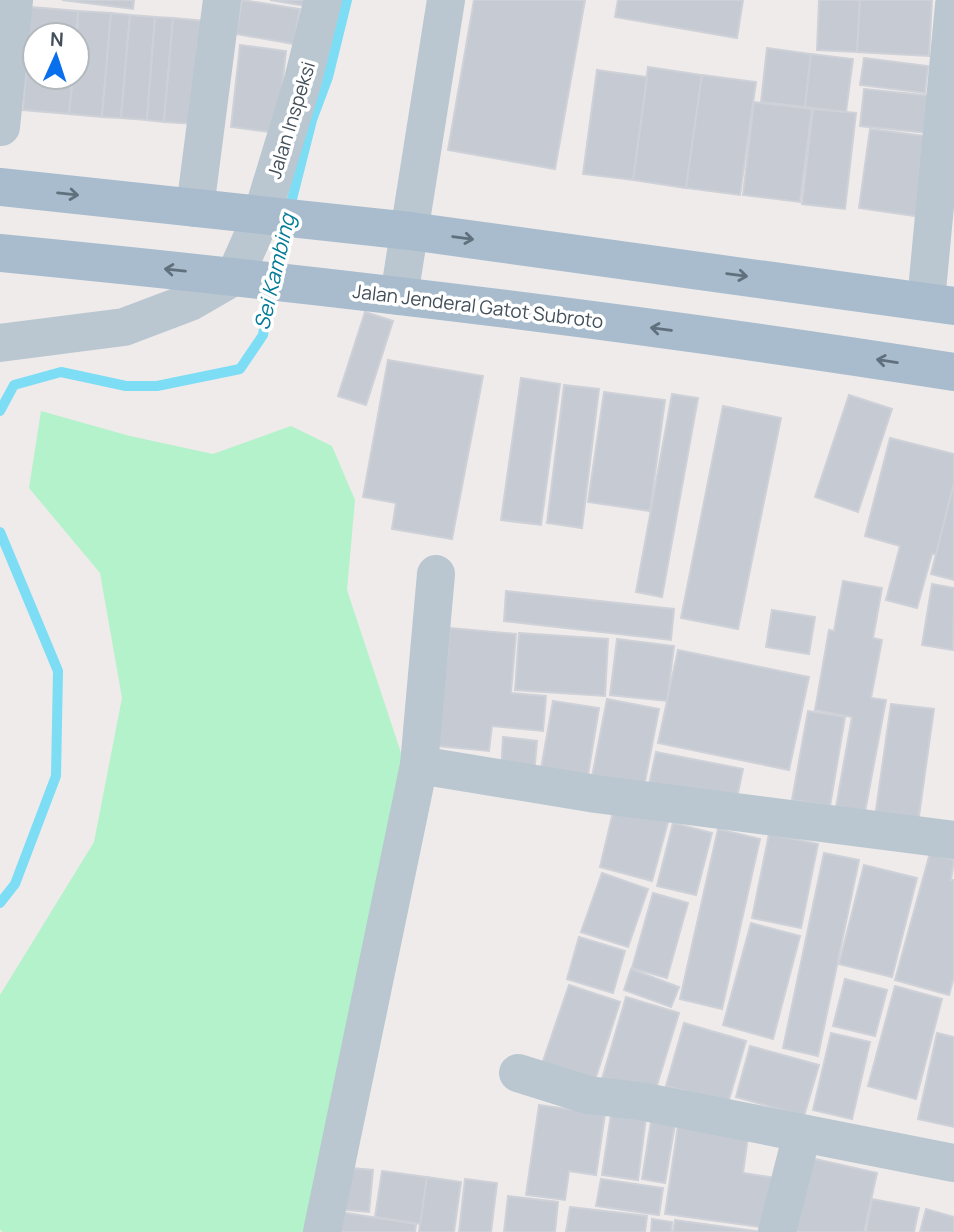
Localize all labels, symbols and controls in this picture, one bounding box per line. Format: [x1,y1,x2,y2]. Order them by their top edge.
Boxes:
north arrow [21,21,91,91]
text: N [49,26,64,52]
street label: Jalan Inspeksi [261,58,321,182]
one-way arrow [56,188,79,201]
water label: Sei Kambing [247,209,301,333]
one-way arrow [451,232,474,245]
one-way arrow [165,263,187,276]
one-way arrow [725,269,748,282]
street label: Jalan Jenderal Gatot Subroto [351,278,605,334]
one-way arrow [650,323,673,336]
one-way arrow [876,354,898,367]

